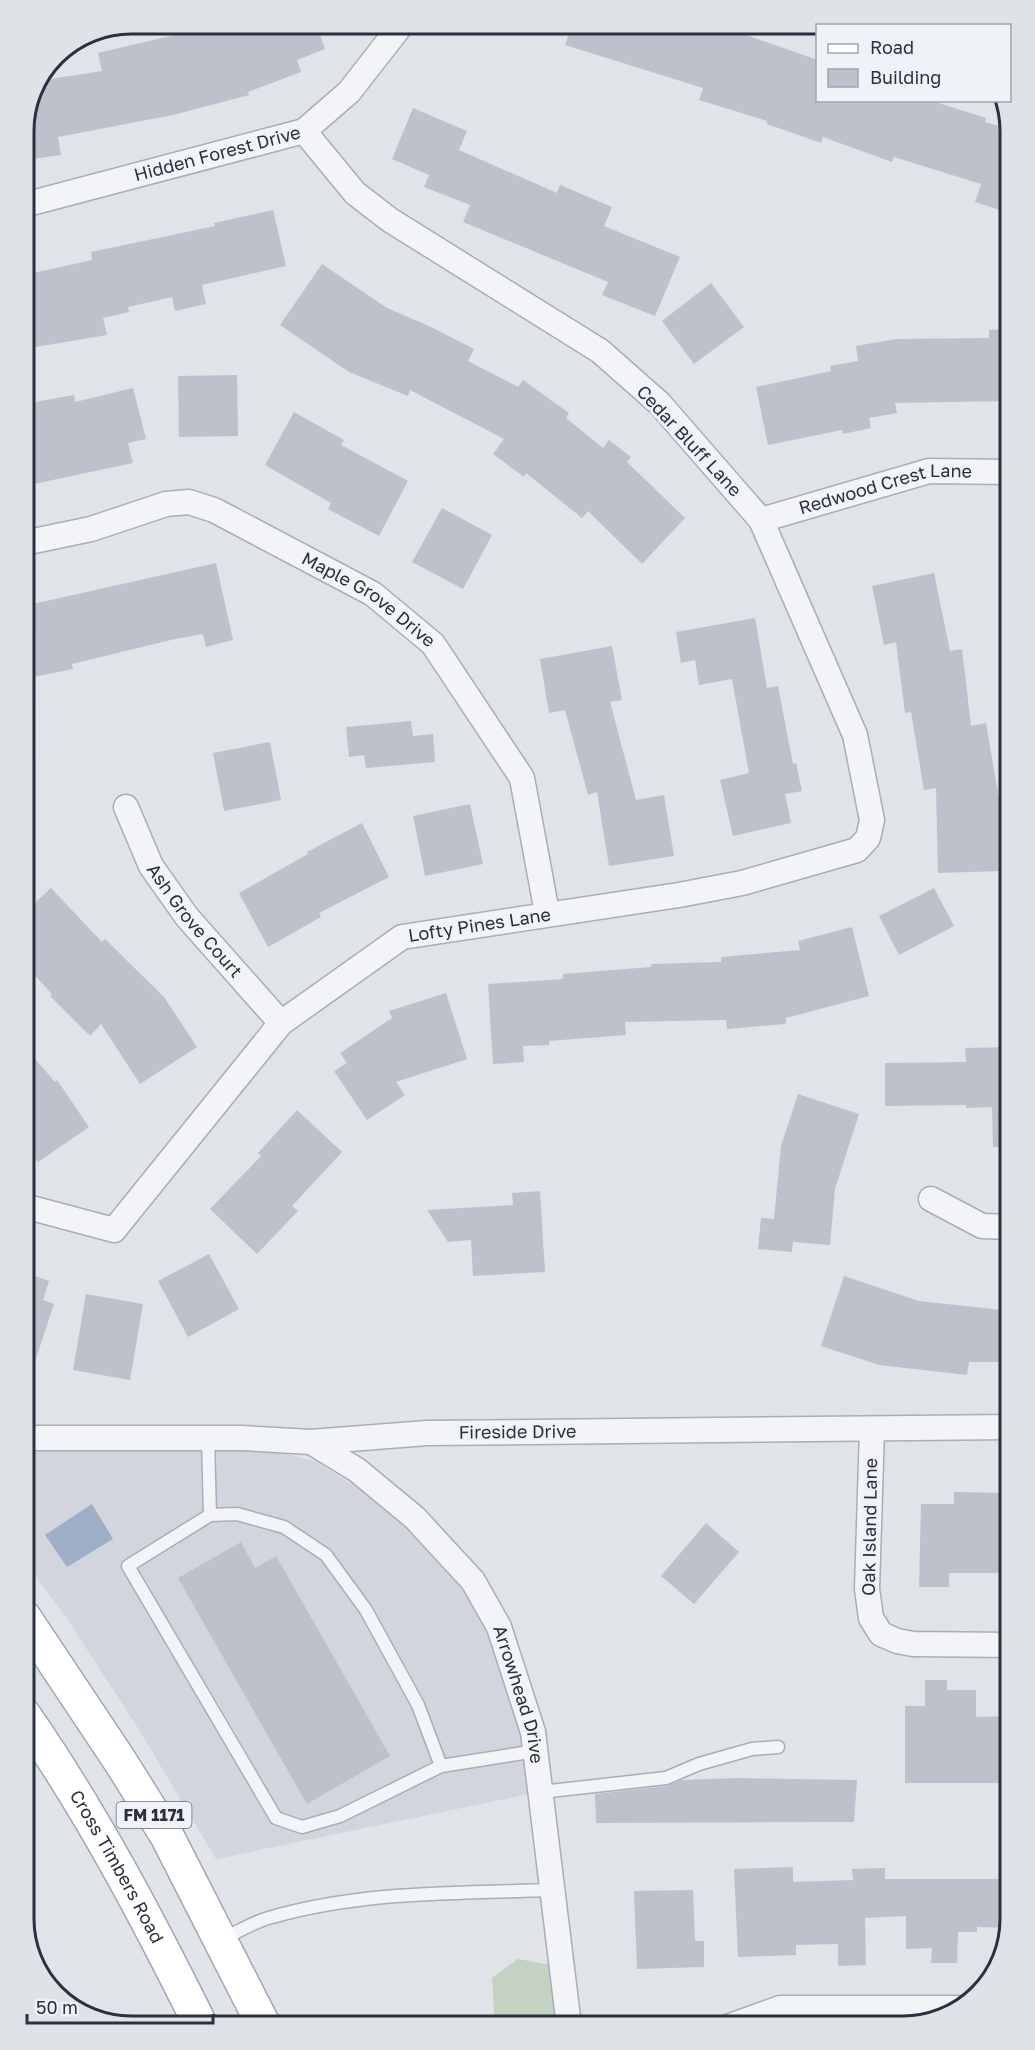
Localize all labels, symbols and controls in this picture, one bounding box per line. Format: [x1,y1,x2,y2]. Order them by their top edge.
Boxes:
legend [816,24,1011,102]
text: Road [870,36,914,58]
text: Building [870,66,941,88]
street label: Hidden Forest Drive [132,120,303,185]
street label: Cedar Bluff Lane [633,380,747,501]
street label: Redwood Crest Lane [796,459,972,518]
street label: Maple Grove Drive [298,546,440,651]
street label: Ash Grove Court [143,859,248,982]
street label: Lofty Pines Lane [407,903,552,946]
street label: Fireside Drive [458,1419,577,1443]
street label: Oak Island Lane [857,1458,881,1596]
street label: Arrowhead Drive [489,1622,549,1765]
street label: Cross Timbers Road [66,1786,169,1947]
road number: FM 1171 [116,1802,192,1828]
scale bar [27,1987,213,2025]
text: 50 m [36,1996,78,2018]

